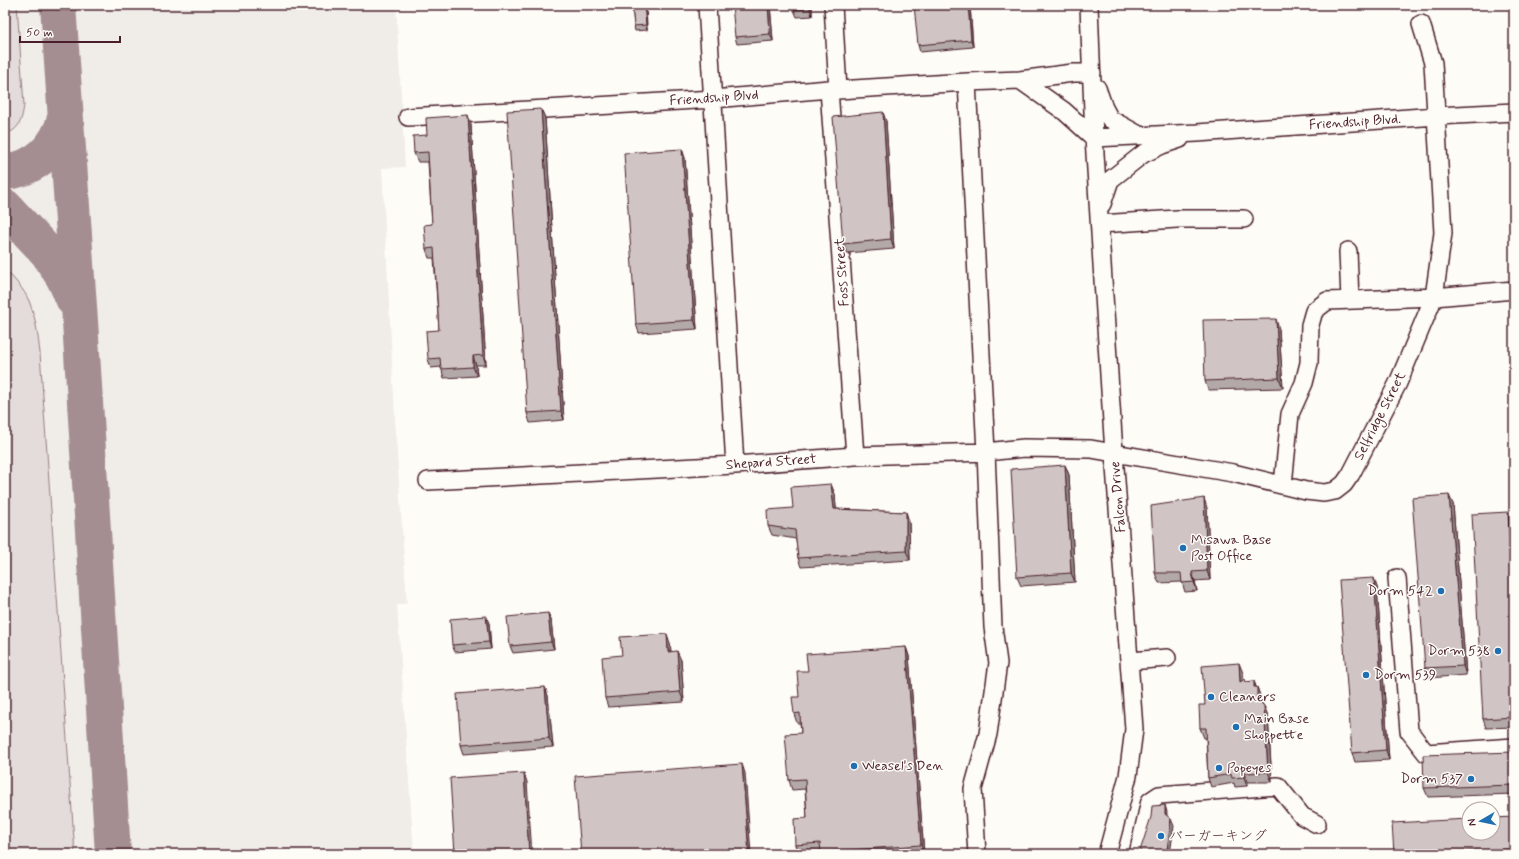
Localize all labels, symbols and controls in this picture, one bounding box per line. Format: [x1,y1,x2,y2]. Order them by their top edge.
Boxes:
scale bar [20,18,120,44]
text: 50 m [26,25,53,41]
street label: Friendship Blvd [669,86,759,110]
street label: Friendship Blvd. [1308,110,1402,134]
street label: Foss Street [831,236,853,307]
street label: Selfridge Street [1350,368,1411,464]
street label: Shepard Street [725,450,817,474]
street label: Falcon Drive [1106,461,1130,533]
place label: Misawa Base Post Office [1191,531,1271,565]
marker: Misawa Base Post Office [1178,543,1188,553]
place label: Dorm 542 [1367,582,1433,600]
marker: Dorm 542 [1436,586,1446,596]
place label: Dorm 538 [1428,642,1490,660]
marker: Dorm 538 [1493,646,1503,656]
place label: Dorm 539 [1374,666,1436,684]
marker: Dorm 539 [1361,670,1371,680]
place label: Cleaners [1219,688,1276,706]
marker: Cleaners [1206,692,1216,702]
place label: Main Base Shoppette [1244,710,1309,744]
marker: Main Base Shoppette [1231,722,1241,732]
place label: Weasel's Den [862,757,944,775]
place label: Popeyes [1227,759,1271,777]
marker: Weasel's Den [849,761,859,771]
marker: Popeyes [1214,763,1224,773]
place label: Dorm 537 [1400,770,1463,788]
marker: Dorm 537 [1466,774,1476,784]
north arrow [1461,801,1501,841]
text: N [1465,818,1480,827]
place label: バーガーキング [1169,827,1267,845]
marker: バーガーキング [1156,831,1166,841]

